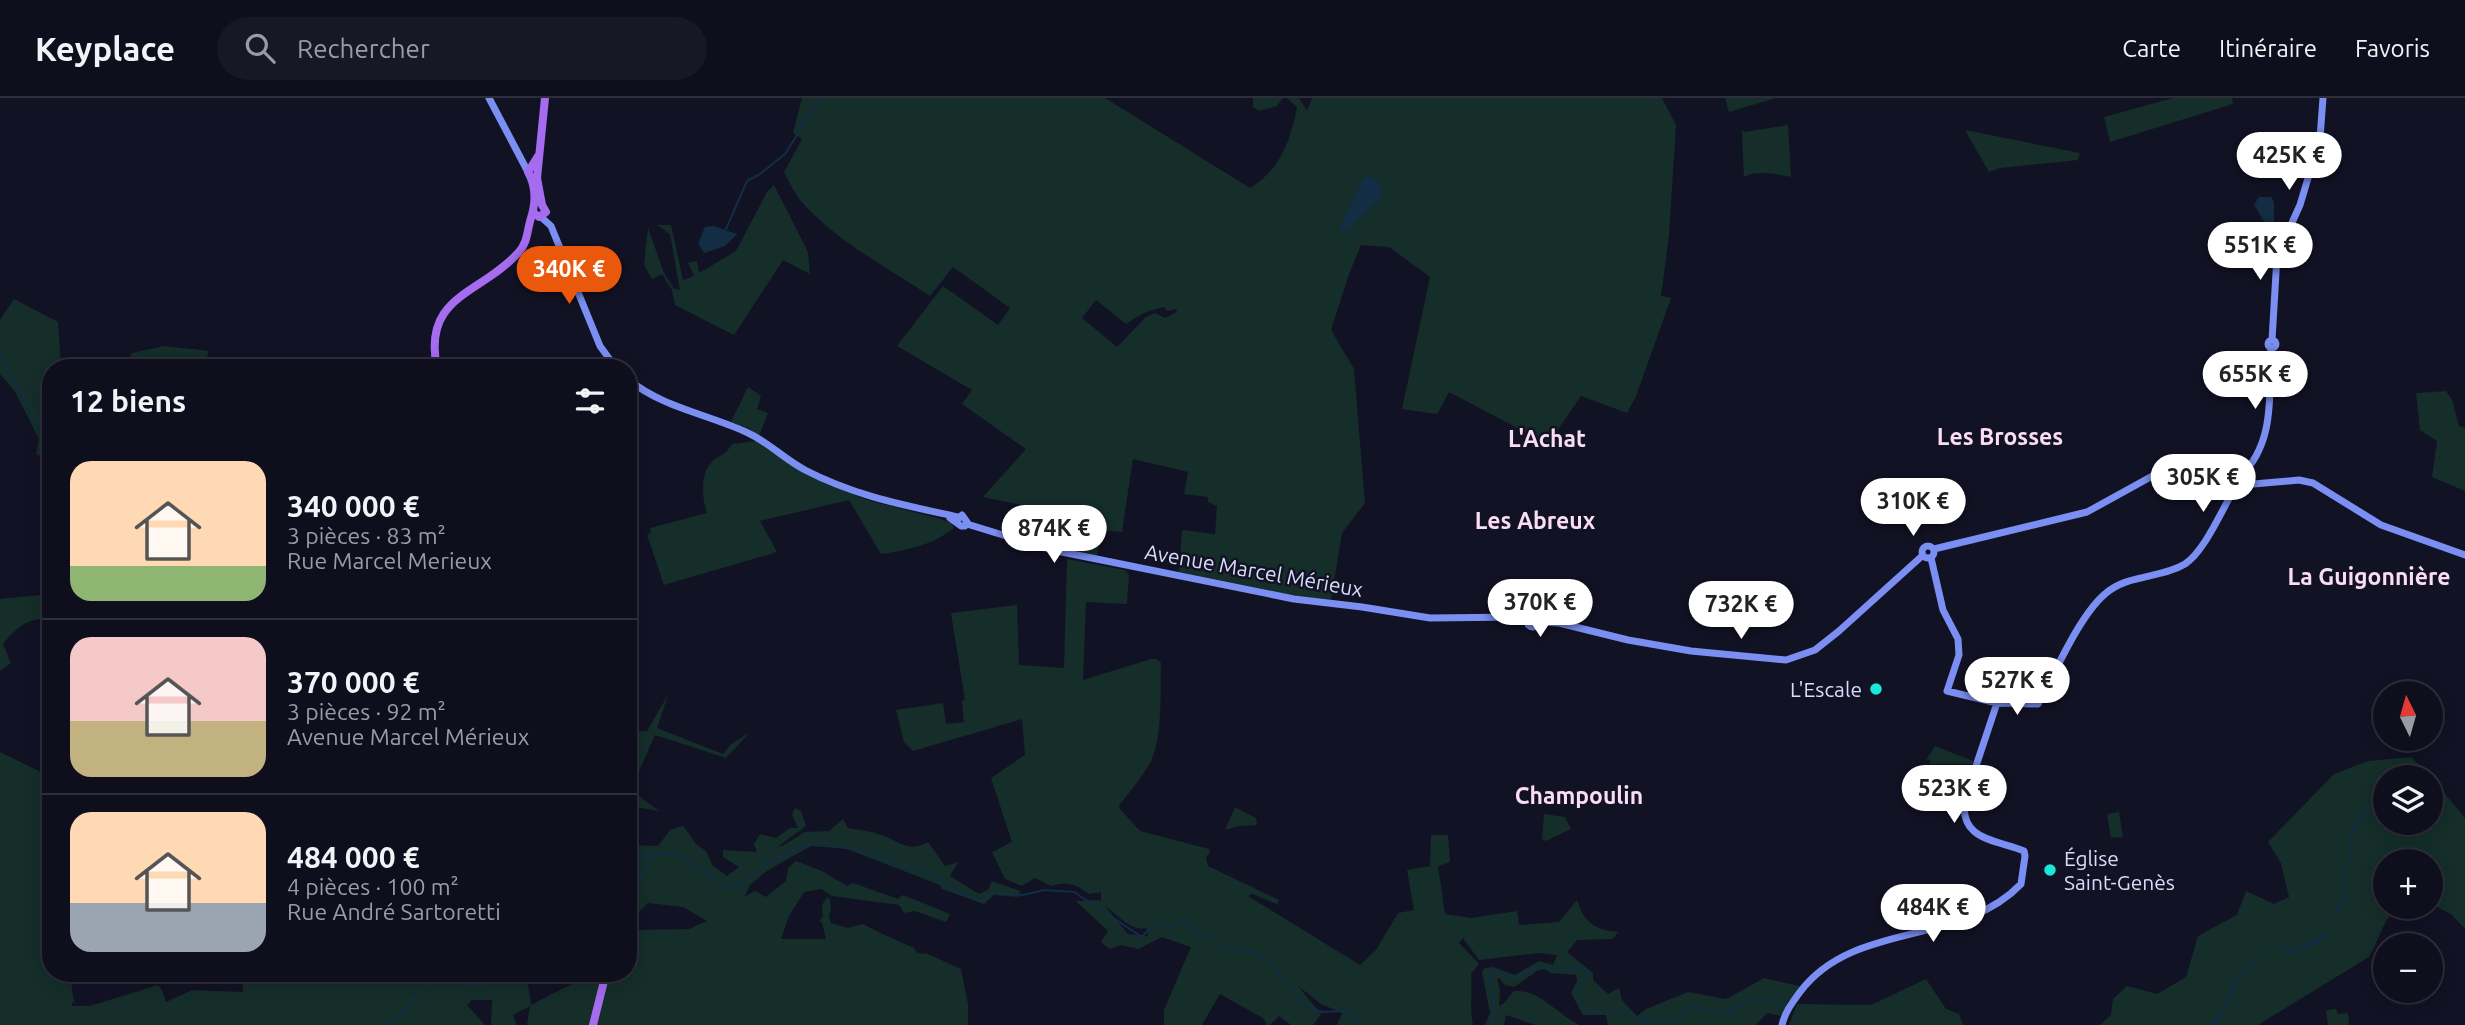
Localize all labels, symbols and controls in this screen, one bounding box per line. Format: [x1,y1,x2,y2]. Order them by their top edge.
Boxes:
search box [217,17,707,80]
icon: search [241,29,279,67]
text: Keyplace [35,30,175,67]
text: Rechercher [297,34,430,63]
text: Carte [2122,35,2181,62]
text: Itinéraire [2219,35,2317,62]
text: Favoris [2355,35,2430,62]
pin: 425K € [2232,132,2346,192]
text: 425K € [2253,142,2325,167]
pin: 551K € [2203,222,2317,282]
text: 551K € [2224,232,2296,257]
pin: 340K € [512,246,626,306]
text: 340K € [533,256,605,281]
pin: 655K € [2198,352,2312,411]
text: 655K € [2219,361,2291,386]
icon: filters [571,382,609,420]
text: 12 biens [70,384,186,418]
district label: Les Brosses [1937,424,2063,449]
district label: L'Achat [1508,426,1586,451]
pin: 305K € [2146,454,2260,514]
text: 305K € [2167,464,2239,489]
pin: 310K € [1856,478,1970,538]
text: 310K € [1877,488,1949,513]
icon: home [126,489,210,573]
text: 340 000 € [287,489,420,523]
pin: 874K € [997,505,1111,565]
district label: Les Abreux [1475,508,1596,533]
text: 874K € [1018,515,1090,540]
text: 3 pièces · 83 m² [287,523,446,548]
street label: Avenue Marcel Mérieux [1143,539,1365,601]
text: Rue Marcel Merieux [287,548,492,573]
district label: La Guigonnière [2287,564,2451,589]
pin: 370K € [1483,580,1597,639]
pin: 732K € [1684,582,1798,641]
text: 370K € [1504,589,1576,614]
text: 732K € [1705,591,1777,616]
pin: 527K € [1960,658,2074,717]
icon: home [126,665,210,749]
text: 370 000 € [287,665,420,699]
text: 527K € [1981,667,2053,692]
place label: L'Escale [1790,677,1862,701]
marker: L'Escale [1868,681,1884,697]
north arrow [2373,681,2443,751]
map controls [2373,681,2443,1003]
text: 3 pièces · 92 m² [287,699,446,724]
text: Avenue Marcel Mérieux [287,724,529,749]
button: layers [2373,765,2443,835]
pin: 523K € [1897,766,2011,825]
text: 523K € [1918,775,1990,800]
district label: Champoulin [1515,783,1643,808]
icon: home [126,840,210,924]
text: 484 000 € [287,840,420,874]
place label: Église Saint-Genès [2064,846,2175,894]
button: + [2373,849,2443,919]
marker: Église Saint-Genès [2042,862,2058,878]
text: 4 pièces · 100 m² [287,874,459,899]
pin: 484K € [1876,884,1990,944]
text: 484K € [1897,894,1969,919]
text: Rue André Sartoretti [287,899,501,924]
button: − [2373,933,2443,1003]

